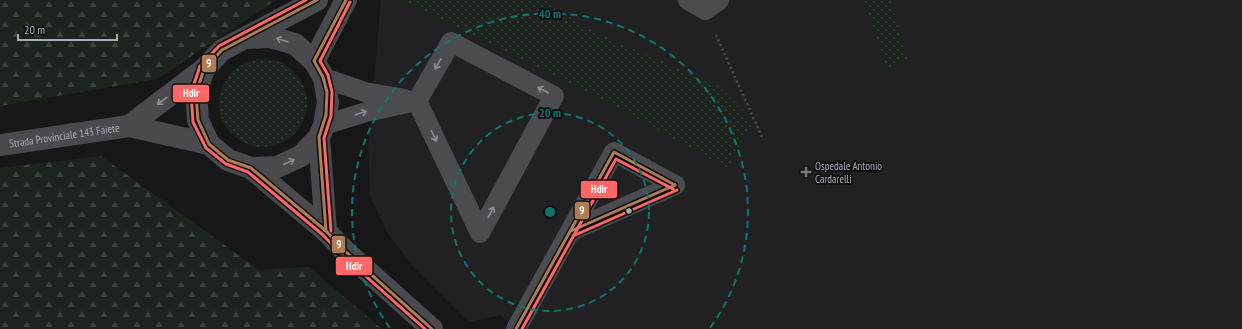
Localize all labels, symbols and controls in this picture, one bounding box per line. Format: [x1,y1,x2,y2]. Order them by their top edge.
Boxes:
text: 40 m [539,6,561,21]
scale bar [18,16,117,42]
text: 20 m [24,22,45,37]
one-way arrow [277,36,289,44]
line badge: 9 [201,54,217,73]
text: 9 [206,56,212,70]
one-way arrow [434,58,442,70]
line badge: Hdir [172,84,210,103]
text: Hdir [183,86,200,100]
one-way arrow [538,86,550,94]
one-way arrow [157,97,168,105]
text: 20 m [539,105,561,120]
one-way arrow [355,109,367,117]
street label: Strada Provinciale 143 Faiete [8,120,121,151]
one-way arrow [431,130,438,142]
one-way arrow [282,158,294,165]
place label: Ospedale Antonio Cardarelli [815,159,882,186]
marker: Ospedale Antonio Cardarelli [800,166,812,178]
line badge: Hdir [580,180,618,199]
text: Hdir [591,182,608,196]
line badge: 9 [574,201,590,220]
text: 9 [579,203,585,217]
centre of rings [543,205,557,219]
unlabelled marker [624,206,634,216]
one-way arrow [488,207,495,219]
line badge: 9 [331,235,346,254]
text: 9 [336,237,342,251]
line badge: Hdir [335,256,373,276]
text: Hdir [346,259,363,273]

